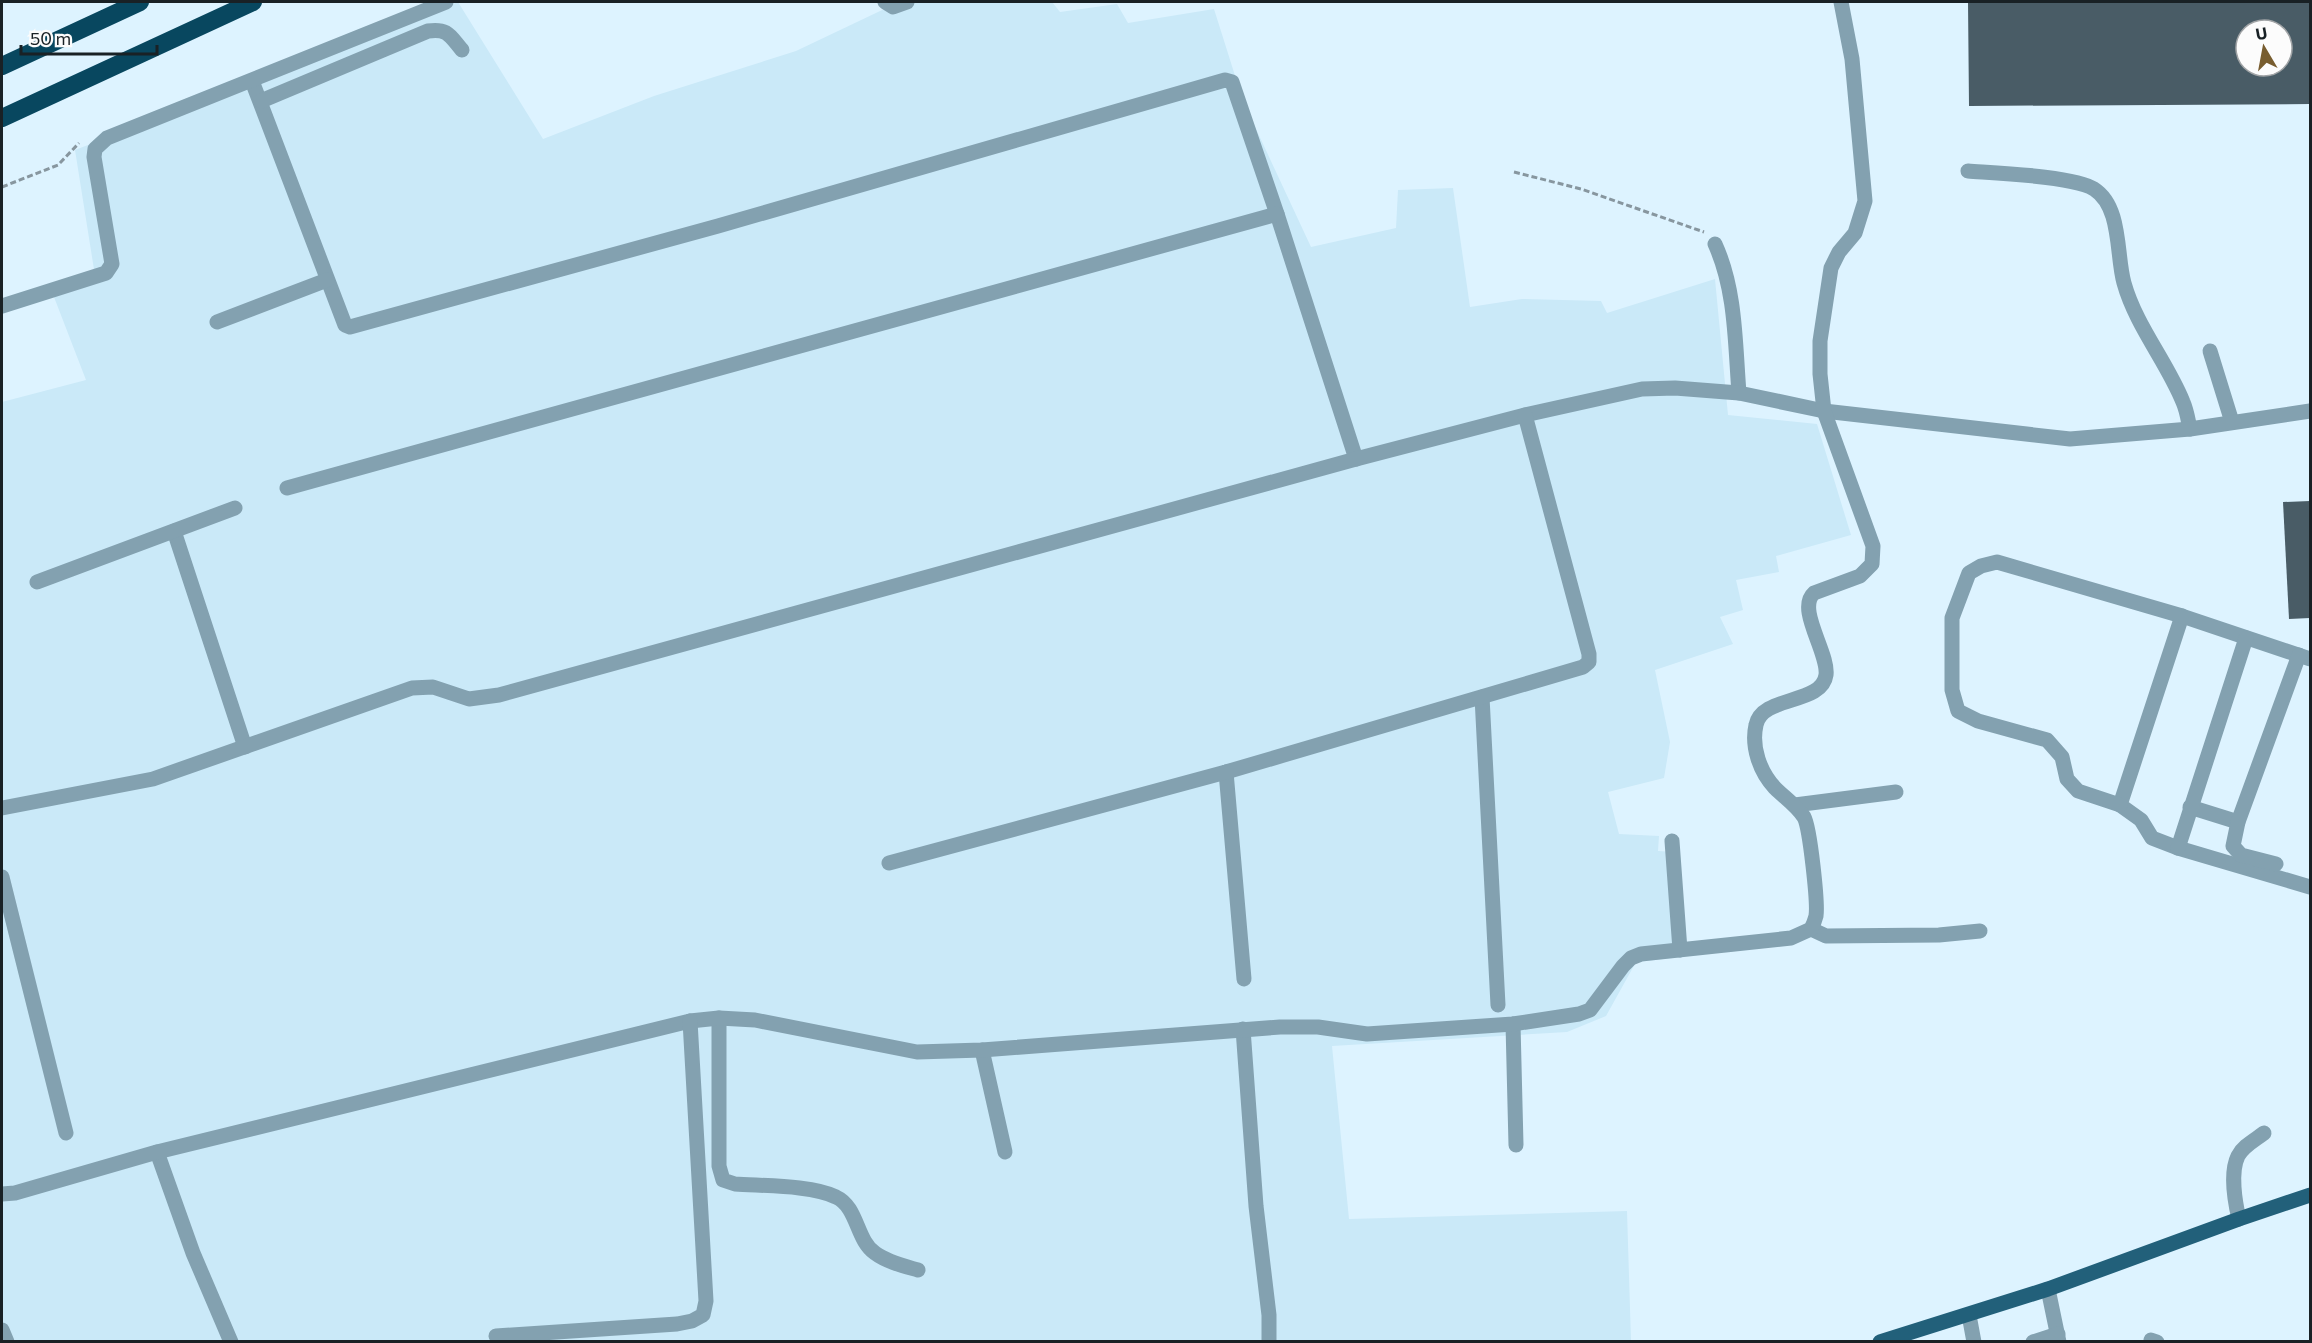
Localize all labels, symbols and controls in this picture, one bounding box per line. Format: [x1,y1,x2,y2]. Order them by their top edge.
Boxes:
scale bar [21,18,158,56]
north arrow [2234,18,2294,78]
text: U [2254,22,2269,43]
text: 50 m [30,27,71,49]

